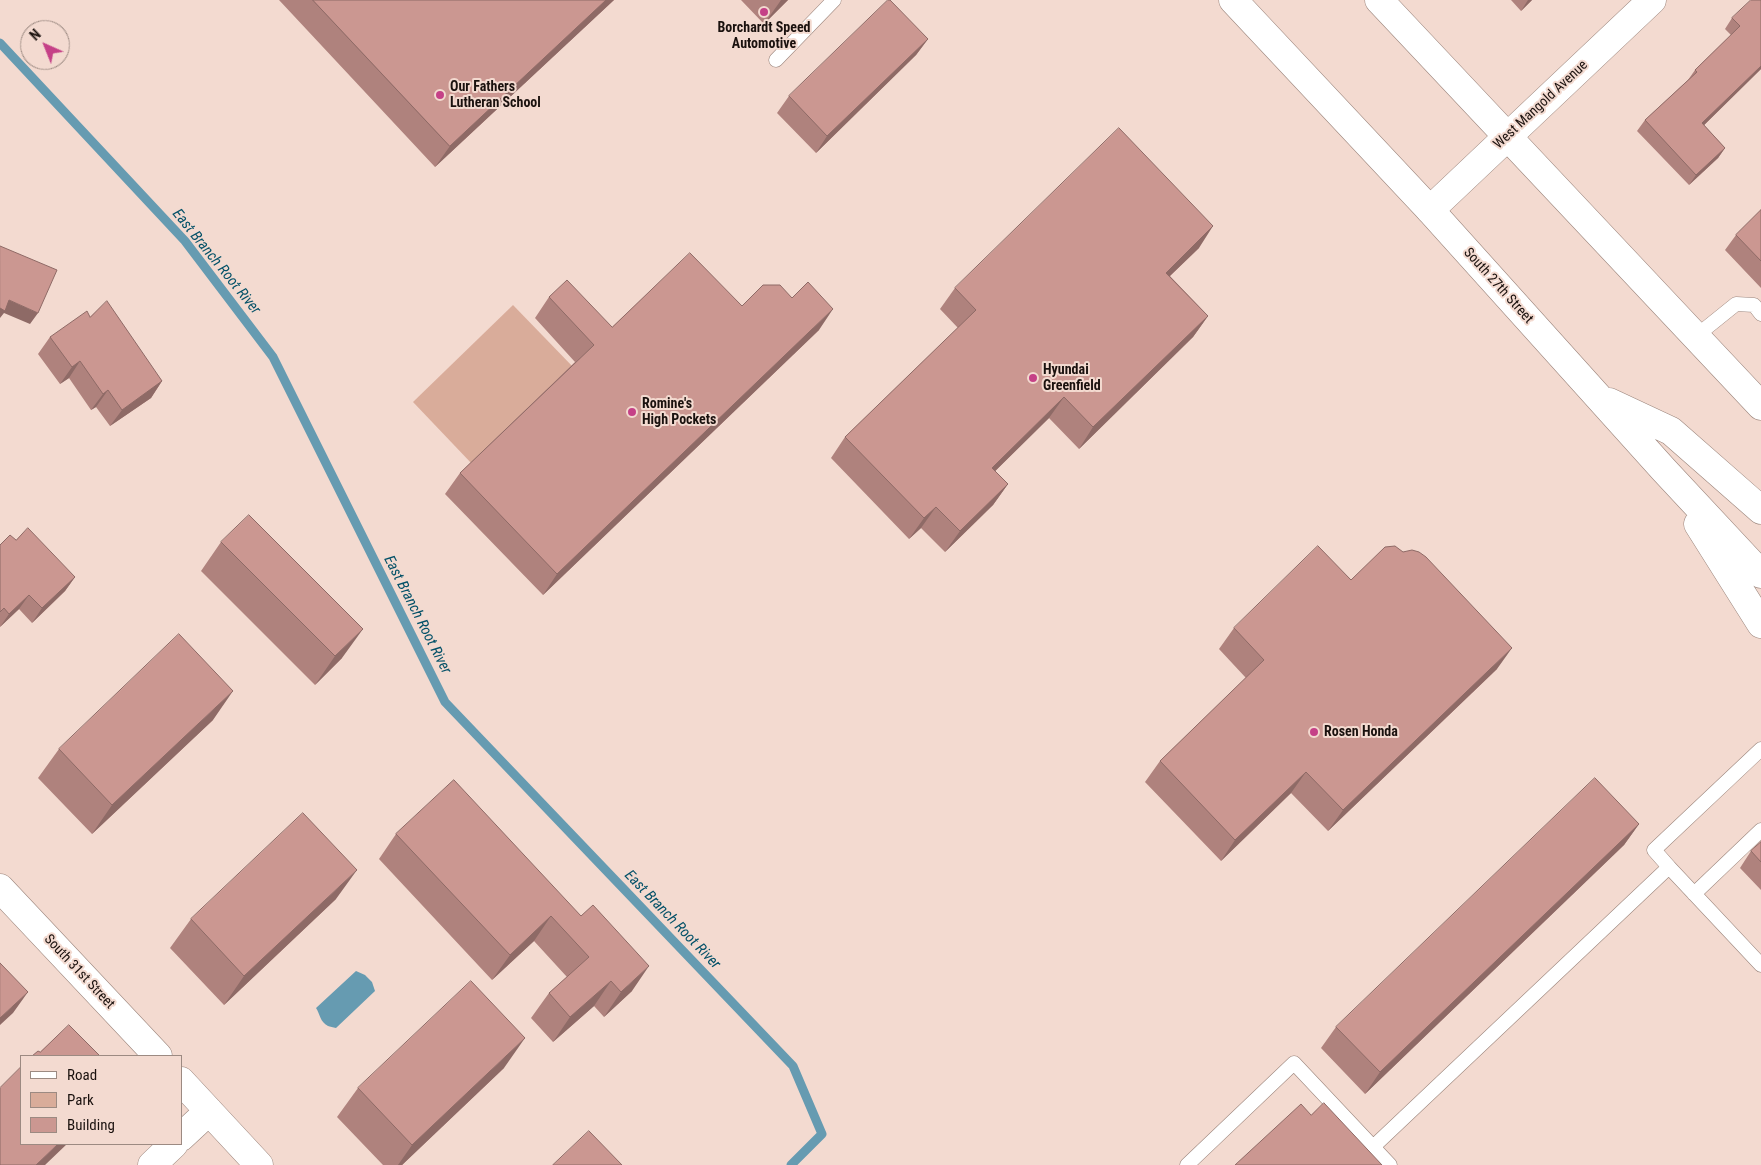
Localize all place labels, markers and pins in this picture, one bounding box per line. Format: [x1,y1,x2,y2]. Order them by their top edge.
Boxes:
marker: Borchardt Speed Automotive [758,6,770,18]
place label: Borchardt Speed Automotive [717,20,811,52]
place label: Our Fathers Lutheran School [450,79,541,111]
marker: Our Fathers Lutheran School [434,89,446,101]
place label: Hyundai Greenfield [1043,362,1101,394]
marker: Hyundai Greenfield [1027,372,1039,384]
place label: Romine's High Pockets [642,396,716,428]
marker: Romine's High Pockets [626,406,638,418]
place label: Rosen Honda [1324,724,1398,740]
marker: Rosen Honda [1308,726,1320,738]

